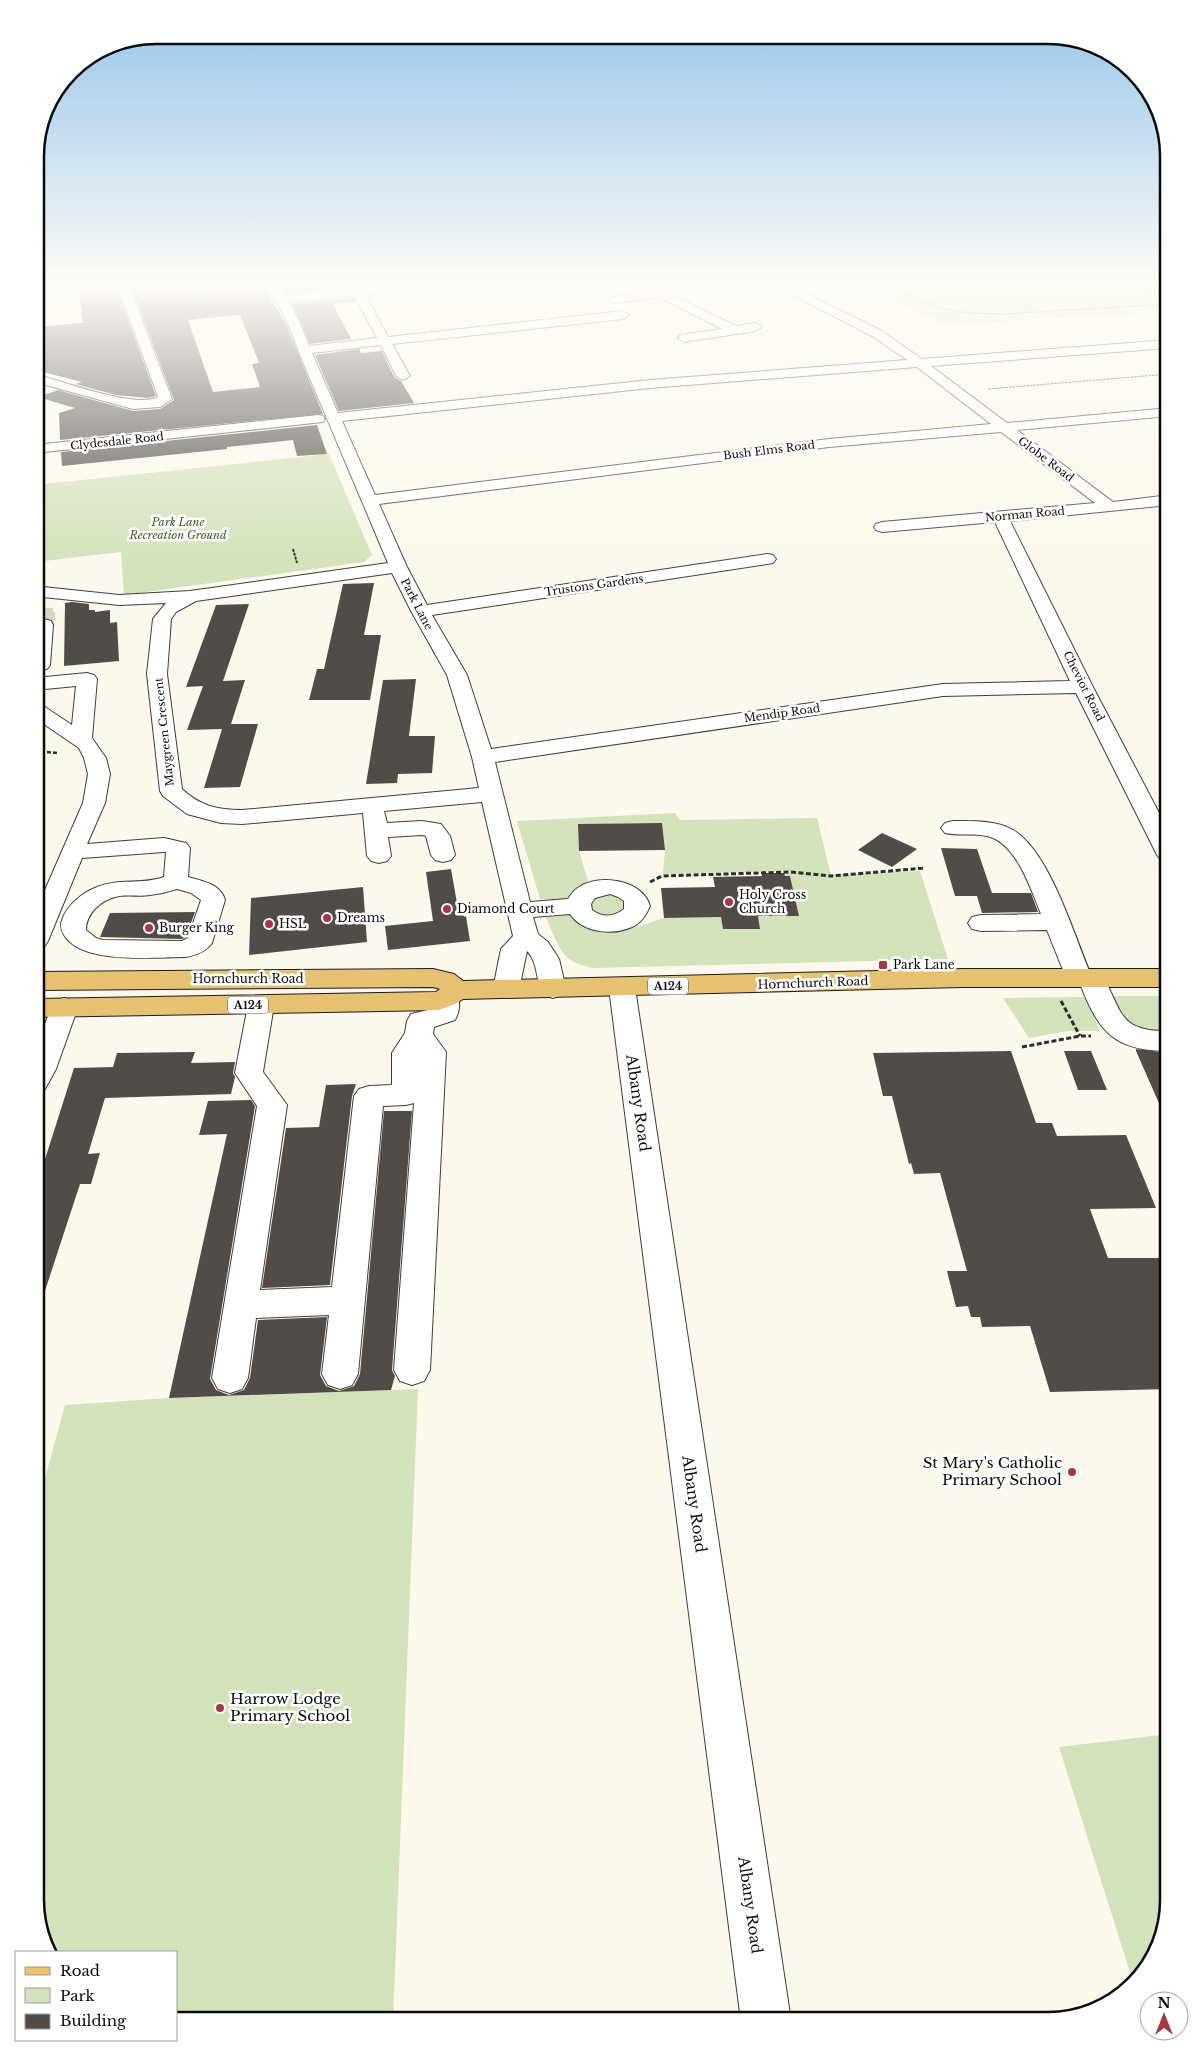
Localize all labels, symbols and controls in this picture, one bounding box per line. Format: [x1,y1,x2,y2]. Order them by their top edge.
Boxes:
street label: Clydesdale Road [70,429,165,453]
street label: Globe Road [1015,433,1077,485]
street label: Bush Elms Road [722,437,816,463]
street label: Norman Road [985,503,1066,524]
park label: Park Lane Recreation Ground [128,515,227,542]
street label: Trustons Gardens [544,571,644,599]
street label: Park Lane [398,576,436,632]
street label: Cheviot Road [1060,649,1108,724]
street label: Maygreen Crescent [151,676,177,787]
street label: Mendip Road [743,701,822,725]
place label: Holy Cross Church [739,887,806,916]
marker: Holy Cross Church [723,896,735,908]
place label: Diamond Court [457,901,555,916]
marker: Diamond Court [441,903,453,915]
place label: Dreams [337,910,385,925]
marker: Dreams [321,912,333,924]
place label: HSL [279,916,307,931]
marker: HSL [263,918,275,930]
place label: Burger King [159,920,234,935]
marker: Burger King [143,922,155,934]
place label: Park Lane [893,957,955,972]
marker: Park Lane [877,959,889,971]
street label: Hornchurch Road [192,971,304,986]
street label: Hornchurch Road [757,973,869,992]
road number: A124 [648,978,688,994]
road number: A124 [228,996,268,1014]
street label: Albany Road [622,1052,655,1153]
street label: Albany Road [678,1453,711,1554]
place label: St Mary's Catholic Primary School [923,1453,1062,1489]
marker: St Mary's Catholic Primary School [1066,1466,1078,1478]
place label: Harrow Lodge Primary School [230,1689,350,1725]
marker: Harrow Lodge Primary School [214,1702,226,1714]
street label: Albany Road [734,1854,767,1955]
legend [15,1951,178,2041]
text: Road [60,1961,100,1980]
text: Park [60,1986,96,2005]
north arrow [1139,1991,1189,2041]
text: N [1157,1994,1171,2012]
text: Building [60,2011,127,2030]

